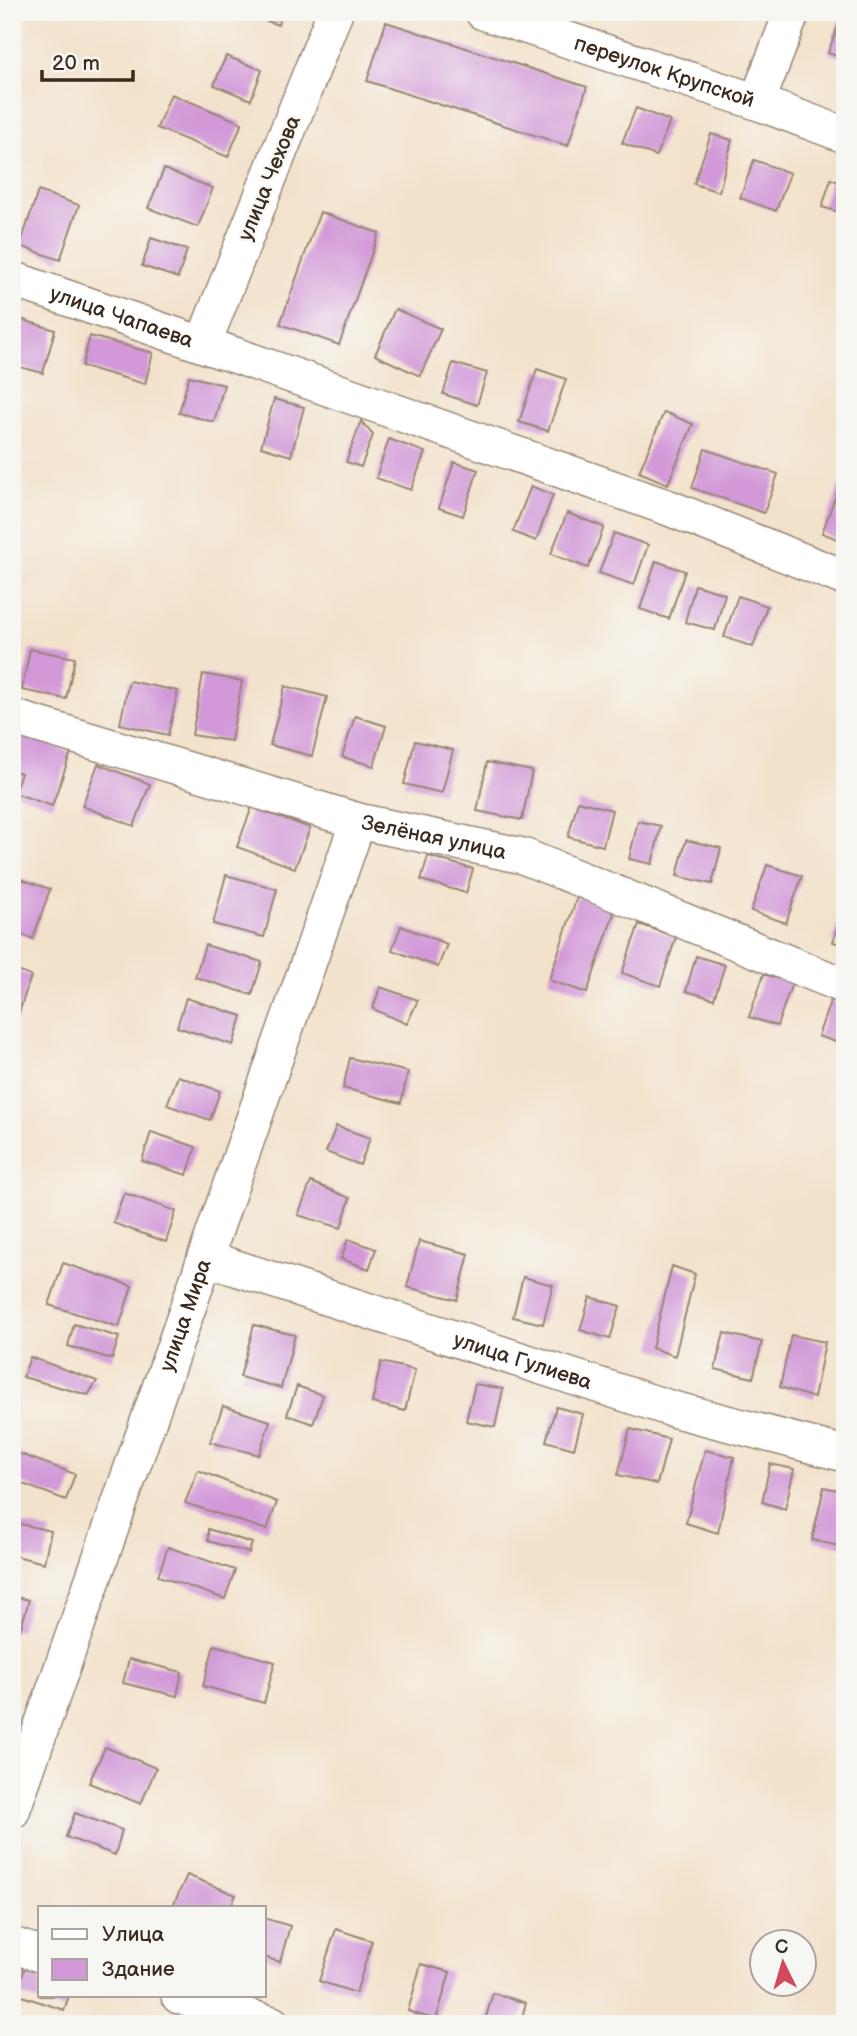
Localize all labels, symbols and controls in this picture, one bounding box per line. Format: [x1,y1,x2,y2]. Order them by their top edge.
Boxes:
street label: переулок Крупской [571,31,758,113]
scale bar [42,38,133,82]
text: 20 m [52,51,100,76]
street label: улица Чехова [233,111,306,245]
street label: улица Чапаева [47,281,197,354]
street label: Зелёная улица [359,810,509,865]
street label: улица Мира [155,1255,217,1375]
street label: улица Гулиева [450,1327,595,1395]
legend [38,1906,266,1997]
text: Улица [102,1922,165,1947]
north arrow [748,1927,818,1997]
text: С [774,1936,789,1960]
text: Здание [102,1957,175,1982]

